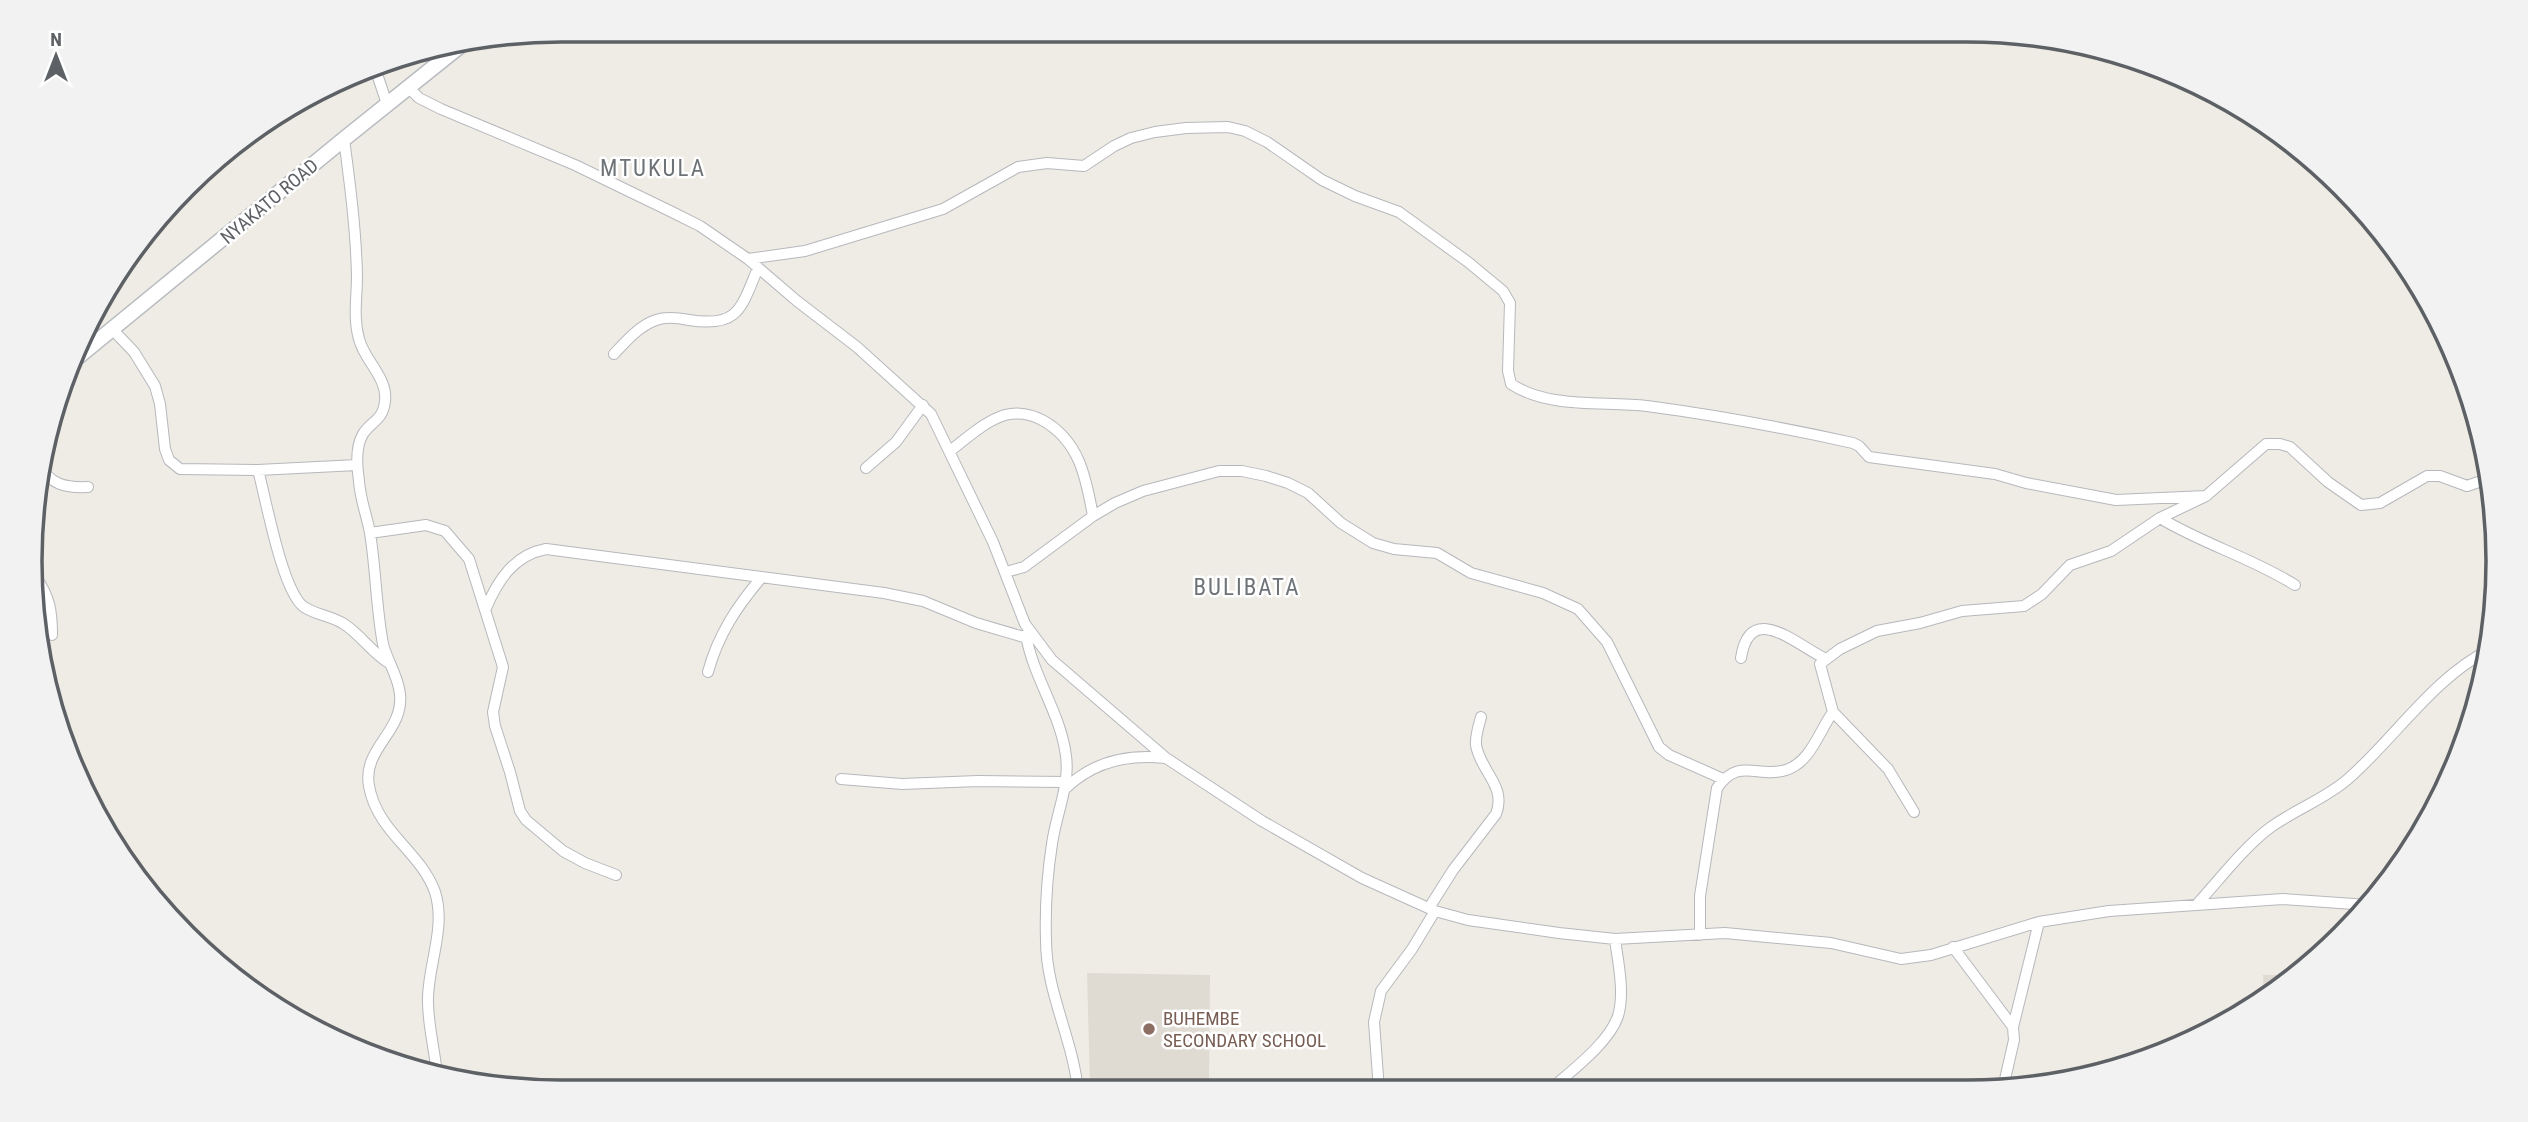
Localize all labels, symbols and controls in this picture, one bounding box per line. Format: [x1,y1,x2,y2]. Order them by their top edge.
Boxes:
north arrow [21,21,91,91]
text: N [50,28,62,51]
street label: NYAKATO ROAD [216,154,323,249]
district label: MTUKULA [600,155,706,182]
district label: BULIBATA [1194,574,1300,601]
place label: BUHEMBE SECONDARY SCHOOL [1163,1007,1326,1052]
marker: BUHEMBE SECONDARY SCHOOL [1141,1021,1157,1037]

